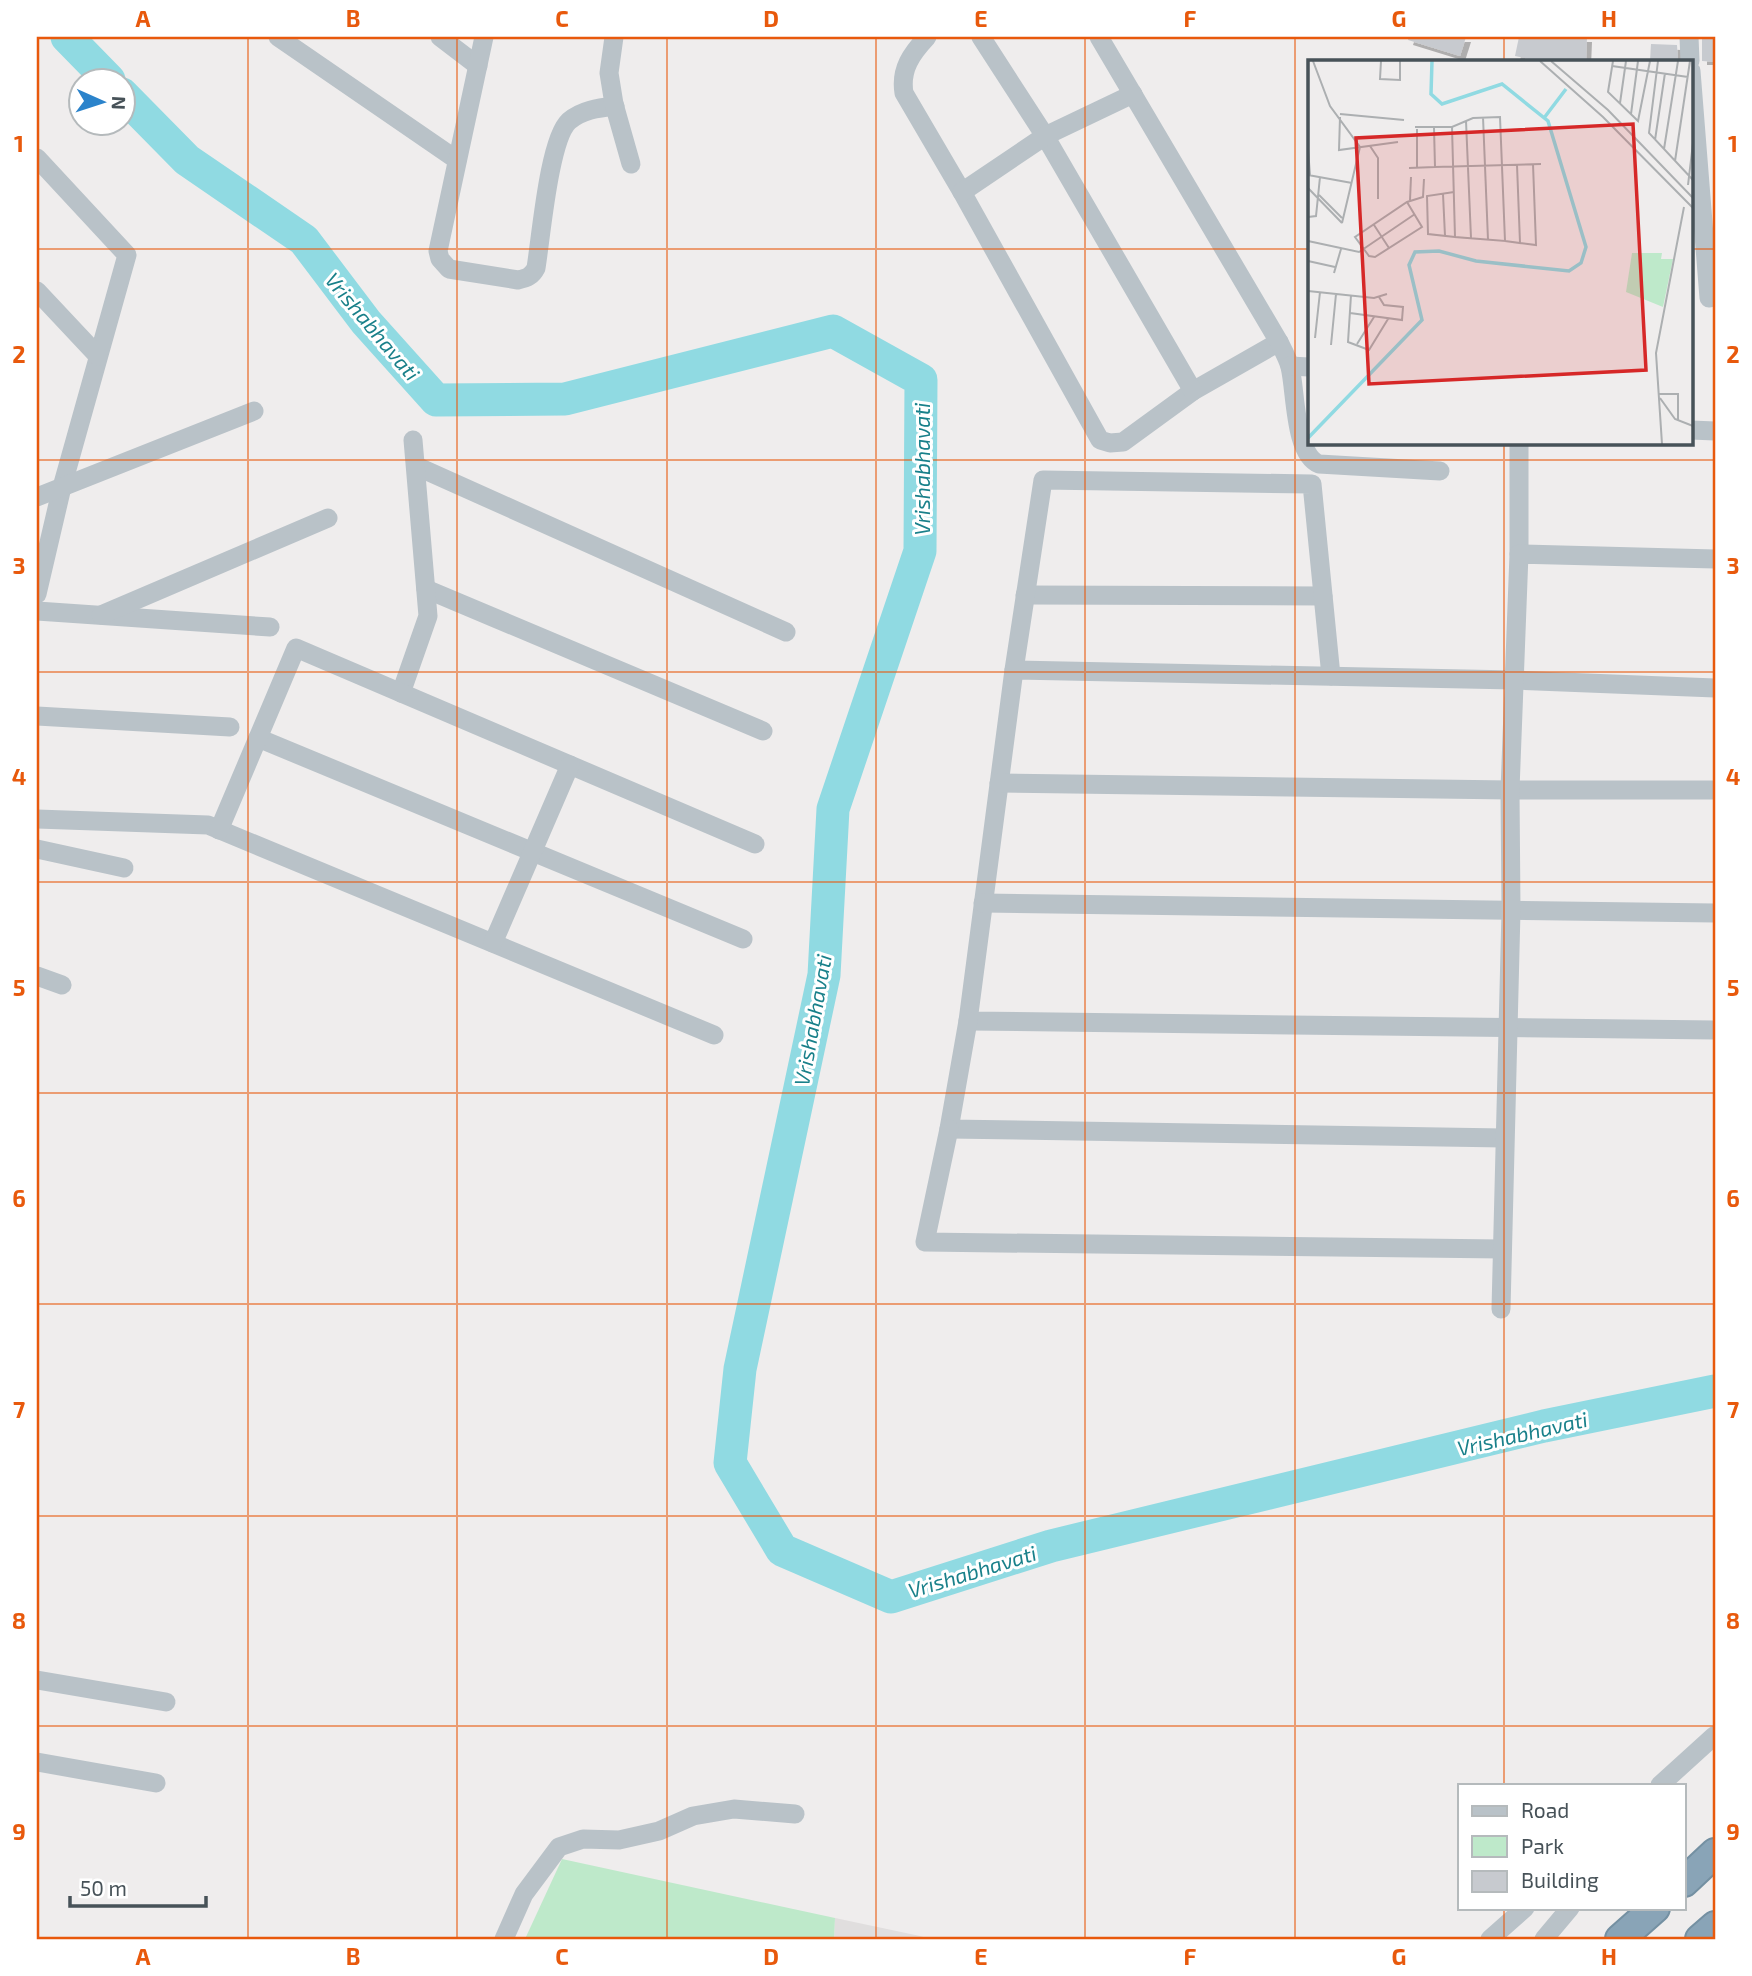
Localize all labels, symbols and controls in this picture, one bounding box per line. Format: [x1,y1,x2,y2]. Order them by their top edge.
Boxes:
text: A [135,4,151,32]
text: B [346,4,360,32]
text: C [555,4,569,32]
text: D [763,4,779,32]
text: E [974,4,988,32]
text: F [1184,4,1197,32]
text: G [1392,4,1406,32]
text: H [1601,4,1617,32]
inset map [1308,60,1692,444]
north arrow [66,66,136,136]
text: N [108,95,131,110]
text: 1 [14,129,24,157]
text: 1 [1728,129,1738,157]
water label: Vrishabhavati [321,267,425,385]
text: 2 [12,340,26,368]
text: 2 [1726,340,1740,368]
water label: Vrishabhavati [909,403,934,535]
text: 3 [12,551,26,579]
text: 3 [1726,551,1740,579]
text: 4 [12,762,26,790]
text: 4 [1726,762,1740,790]
water label: Vrishabhavati [788,952,836,1088]
text: 5 [13,973,25,1001]
text: 5 [1727,973,1739,1001]
text: 6 [12,1184,26,1212]
text: 6 [1726,1184,1740,1212]
text: 7 [13,1395,25,1423]
text: 7 [1727,1395,1739,1423]
water label: Vrishabhavati [1454,1406,1590,1460]
water label: Vrishabhavati [905,1540,1039,1602]
text: 8 [12,1606,26,1634]
text: 8 [1726,1606,1740,1634]
legend [1458,1784,1686,1910]
text: Road [1521,1797,1569,1822]
text: 9 [12,1817,26,1845]
text: 9 [1726,1817,1740,1845]
text: Park [1521,1833,1564,1858]
scale bar [70,1864,206,1908]
text: Building [1521,1867,1599,1892]
text: 50 m [80,1875,127,1900]
text: A [135,1942,151,1970]
text: B [346,1942,360,1970]
text: C [555,1942,569,1970]
text: D [763,1942,779,1970]
text: E [974,1942,988,1970]
text: F [1184,1942,1197,1970]
text: G [1392,1942,1406,1970]
text: H [1601,1942,1617,1970]

